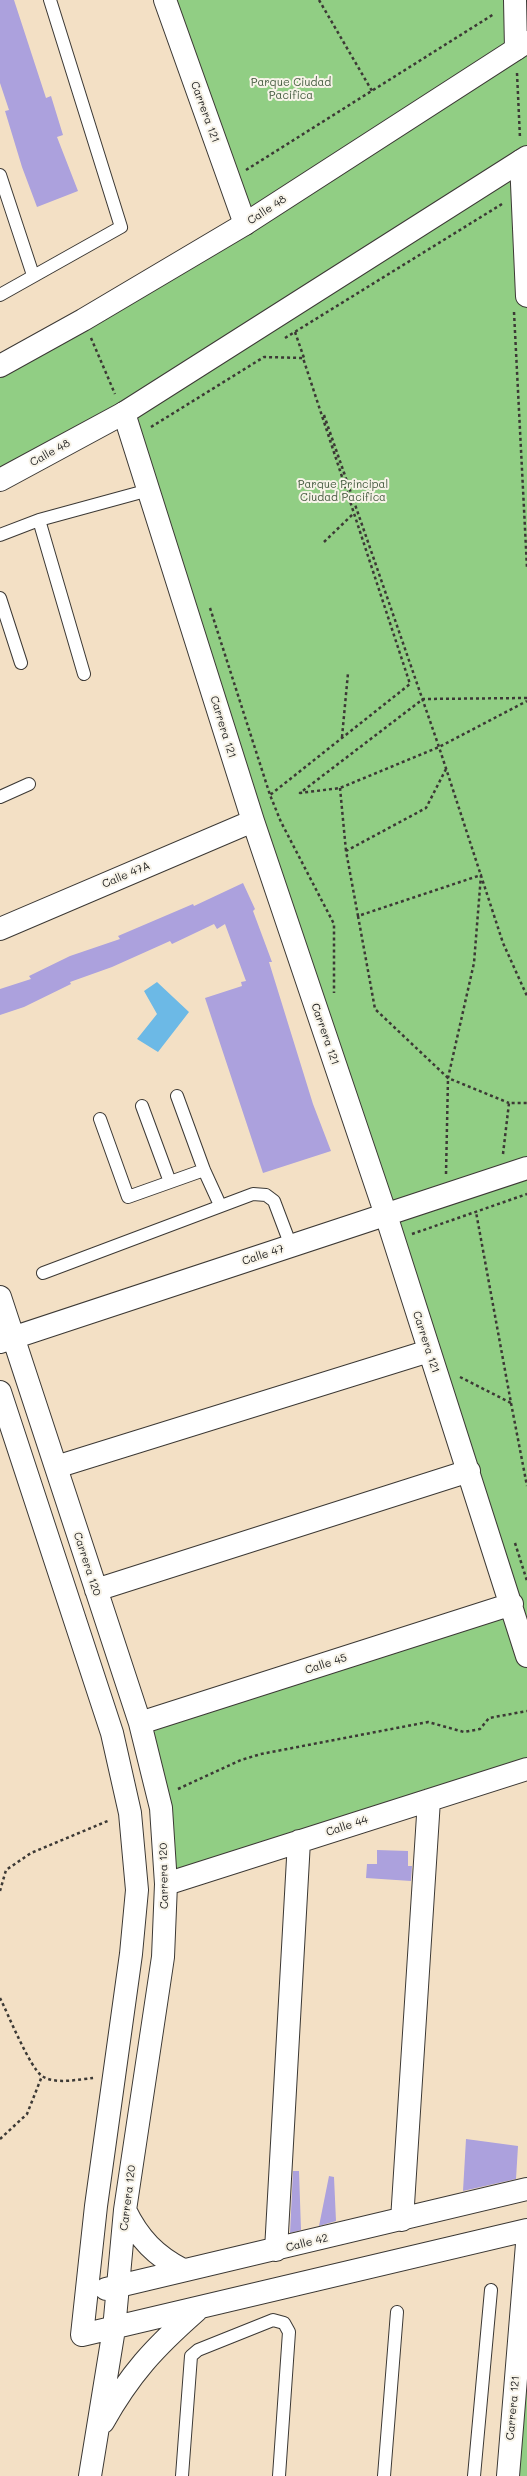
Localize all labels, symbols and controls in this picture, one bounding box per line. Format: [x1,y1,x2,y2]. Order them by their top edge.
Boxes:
park label: Parque Ciudad Pacifica [251,76,331,102]
street label: Carrera 121 [188,79,222,145]
street label: Calle 48 [245,193,289,227]
street label: Calle 48 [28,437,72,469]
park label: Parque Principal Ciudad Pacifica [298,478,388,504]
street label: Carrera 121 [207,694,239,760]
street label: Calle 47A [100,859,152,891]
street label: Carrera 121 [308,1001,342,1067]
street label: Calle 47 [240,1242,286,1268]
street label: Carrera 121 [410,1309,442,1375]
street label: Carrera 120 [70,1530,104,1598]
street label: Calle 45 [303,1651,349,1677]
street label: Calle 44 [324,1813,370,1839]
street label: Carrera 120 [157,1843,171,1909]
street label: Carrera 120 [117,2164,139,2232]
street label: Calle 42 [284,2231,330,2255]
street label: Carrera 121 [504,2375,522,2441]

